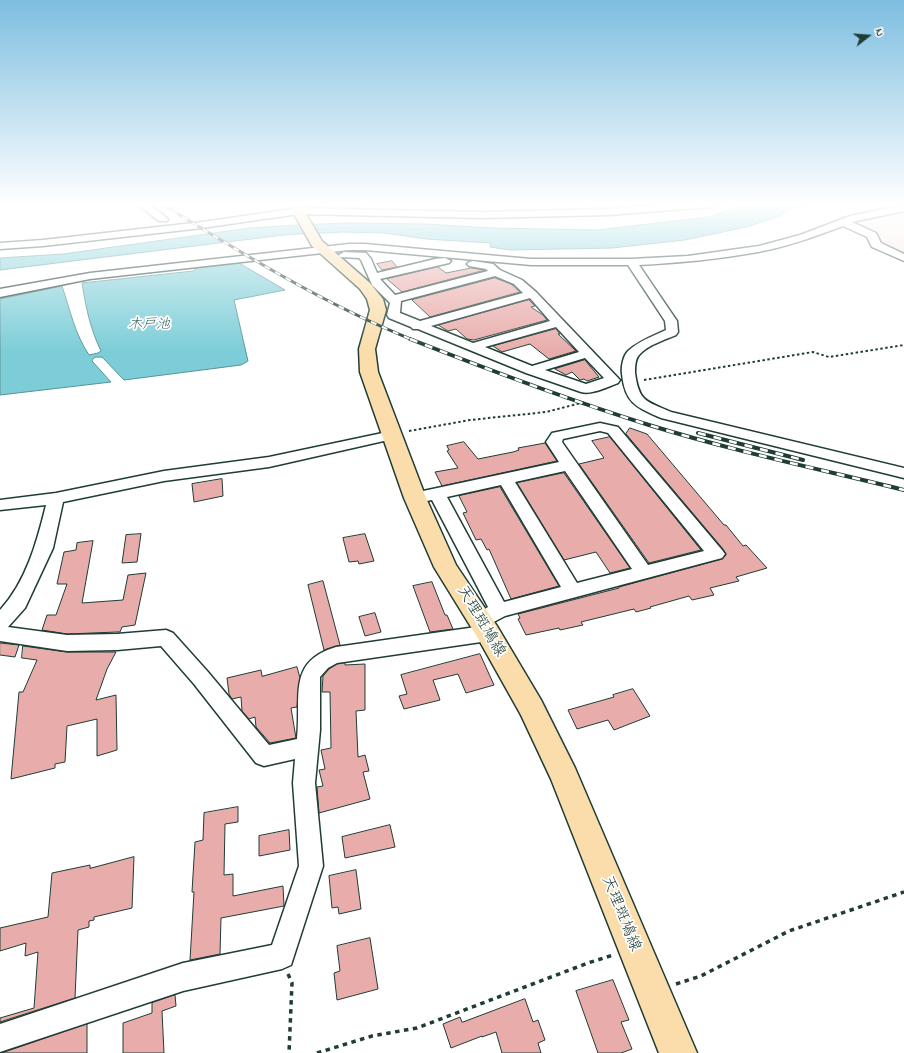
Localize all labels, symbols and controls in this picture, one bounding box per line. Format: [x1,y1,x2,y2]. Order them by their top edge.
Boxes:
north arrow [848,16,888,56]
text: N [871,27,888,38]
water label: 木戸池 [128,318,170,334]
street label: 天理斑鳩線 [451,583,509,661]
street label: 天理斑鳩線 [596,873,644,955]

